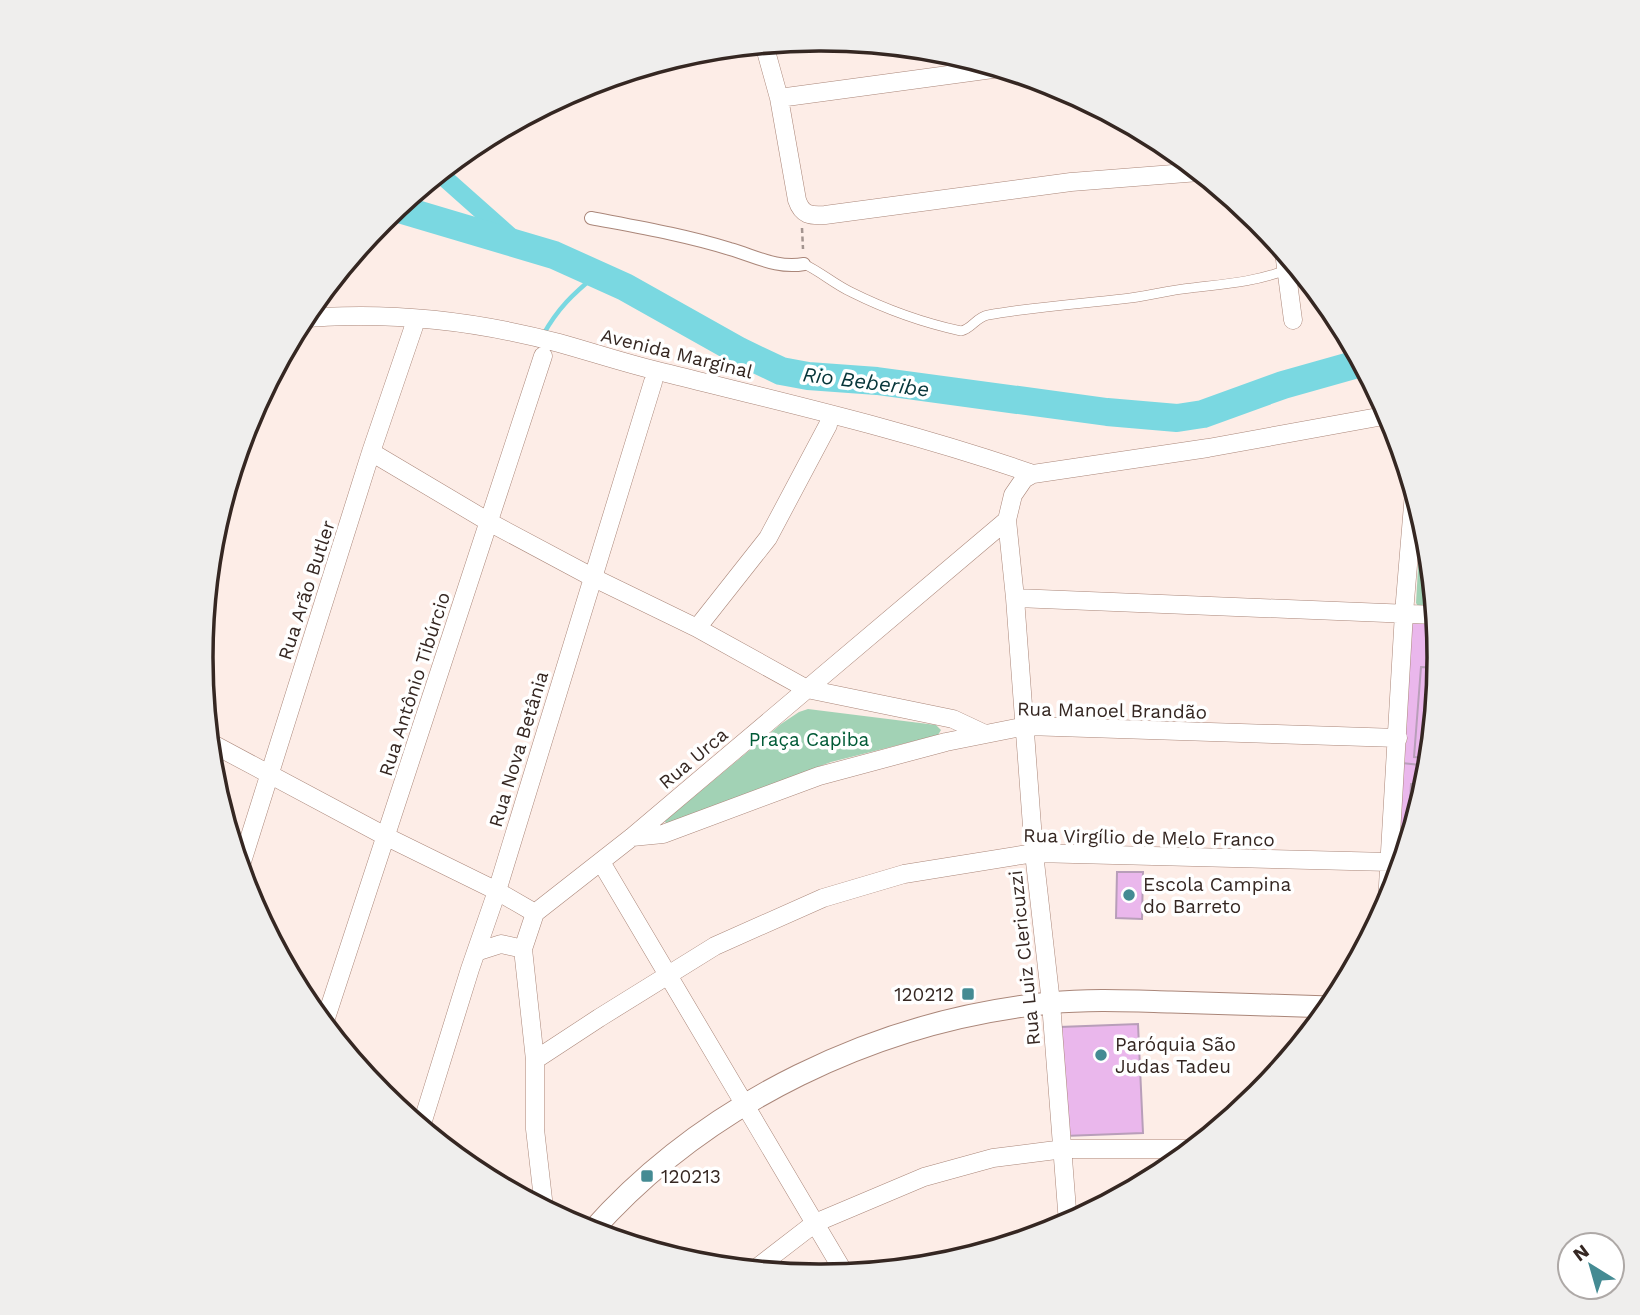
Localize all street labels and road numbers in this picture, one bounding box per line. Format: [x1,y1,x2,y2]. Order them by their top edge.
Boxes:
street label: Avenida Marginal [598,323,755,384]
street label: Rua Arão Butler [273,517,340,663]
street label: Rua Antônio Tibúrcio [374,589,455,779]
street label: Rua Nova Betânia [484,668,553,830]
street label: Rua Manoel Brandão [1017,697,1207,724]
street label: Rua Urca [654,723,733,794]
street label: Rua Virgílio de Melo Franco [1023,824,1275,851]
street label: Rua Luiz Clericuzzi [1004,869,1045,1047]

